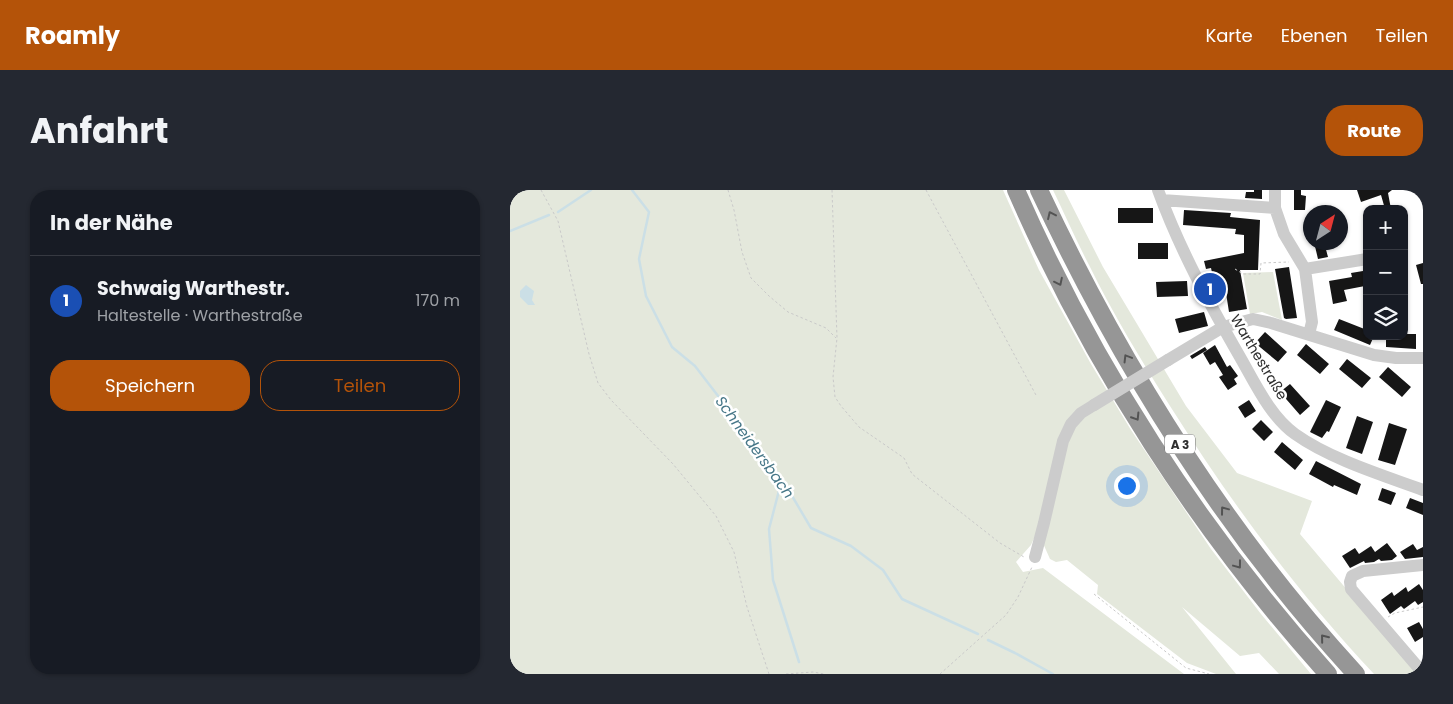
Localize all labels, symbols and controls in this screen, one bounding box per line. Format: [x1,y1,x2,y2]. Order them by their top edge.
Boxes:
text: Roamly [25,19,120,52]
text: Karte [1205,23,1253,48]
text: Ebenen [1281,23,1348,48]
text: Teilen [1376,23,1428,48]
button: Route [1325,105,1423,156]
text: Anfahrt [30,106,169,155]
north arrow [1303,205,1348,250]
map controls [1363,205,1408,340]
button: + [1363,205,1408,250]
text: In der Nähe [50,208,173,237]
one-way arrow [1047,211,1057,220]
button: − [1363,250,1408,295]
pin: 1 [1194,270,1226,308]
text: Schwaig Warthestr. [97,275,290,302]
one-way arrow [1052,277,1063,286]
text: 1 [63,289,69,312]
text: 170 m [415,289,460,312]
button: layers [1363,295,1408,340]
text: Haltestelle · Warthestraße [97,304,303,327]
street label: Warthestraße [1226,311,1293,404]
one-way arrow [1123,355,1133,364]
button: Speichern [50,360,250,411]
button: Teilen [260,360,460,411]
water label: Schneidersbach [711,392,799,502]
one-way arrow [1130,412,1140,421]
road number: A 3 [1165,434,1195,454]
your location [1114,473,1140,499]
one-way arrow [1221,506,1230,516]
one-way arrow [1233,559,1241,568]
one-way arrow [1321,634,1330,643]

